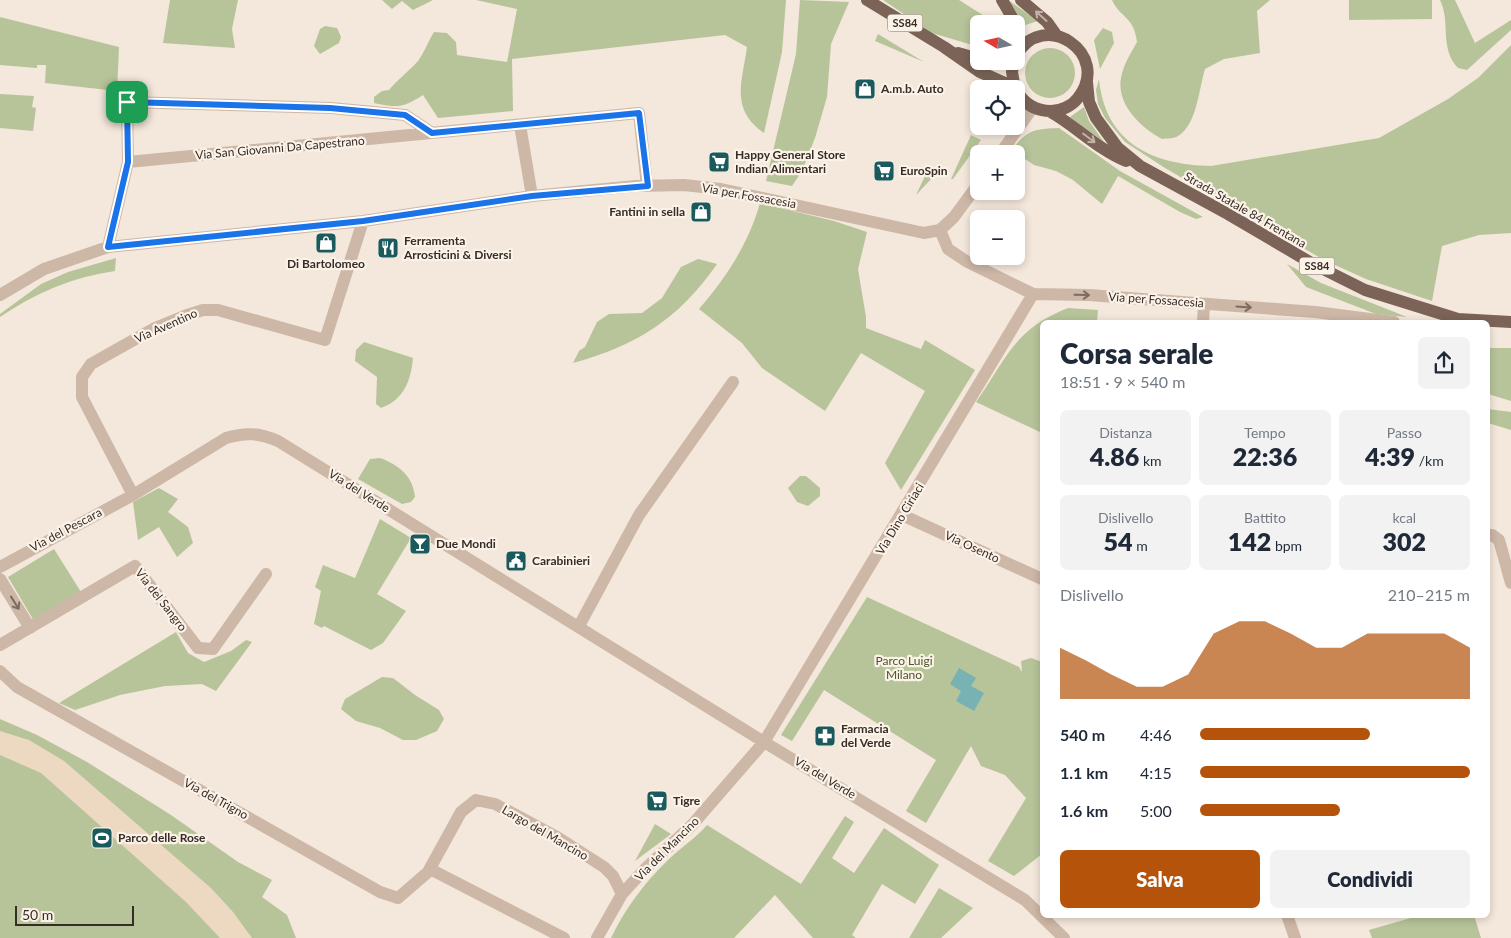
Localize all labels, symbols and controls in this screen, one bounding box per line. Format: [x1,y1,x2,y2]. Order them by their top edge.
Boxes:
one-way arrow [1034,10,1047,22]
road number: SS84 [888,14,922,32]
north arrow [970,15,1025,70]
map controls [970,15,1025,265]
shop icon: A.m.b. Auto [853,77,877,101]
button: locate [970,80,1025,135]
pin [106,81,148,123]
place label: A.m.b. Auto [880,81,944,96]
icon: arrive [113,88,141,116]
street label: Via San Giovanni Da Capestrano [195,133,366,162]
one-way arrow [1082,133,1096,143]
button: + [970,145,1025,200]
place label: Happy General Store Indian Alimentari [735,147,846,176]
supermarket icon: Happy General Store Indian Alimentari [707,150,731,174]
supermarket icon: EuroSpin [872,159,896,183]
place label: EuroSpin [900,163,948,178]
street label: Strada Statale 84 Frentana [1181,168,1309,251]
street label: Via per Fossacesia [701,180,798,211]
shop icon: Fantini in sella [689,200,713,224]
place label: Fantini in sella [609,204,685,219]
button: − [970,210,1025,265]
shop icon: Di Bartolomeo [314,231,338,255]
place label: Ferramenta Arrosticini & Diversi [403,233,512,262]
restaurant icon: Ferramenta Arrosticini & Diversi [376,236,400,260]
place label: Di Bartolomeo [287,256,365,271]
road number: SS84 [1300,258,1334,274]
street label: Via per Fossacesia [1108,289,1204,310]
one-way arrow [1074,291,1090,300]
one-way arrow [1236,302,1252,312]
street label: Via Aventino [132,305,200,346]
text: Corsa serale [1060,336,1213,370]
button: share [1418,337,1470,389]
text: 18:51 · 9 × 540 m [1060,372,1185,391]
text: Distanza [1099,424,1152,441]
text: Tempo [1244,424,1286,441]
text: Passo [1387,424,1422,441]
text: 4.86 [1090,441,1139,471]
text: 22:36 [1233,441,1297,471]
text: 4:39 [1365,441,1415,471]
text: km [1139,452,1162,469]
text: /km [1415,452,1444,469]
street label: Via del Verde [326,466,393,515]
street label: Via Dino Ciriaci [872,480,927,557]
street label: Via del Pescara [27,504,104,555]
text: Dislivello [1098,509,1153,526]
text: Battito [1244,509,1286,526]
text: kcal [1392,509,1416,526]
text: 54 [1104,526,1133,556]
text: 142 [1228,526,1271,556]
text: 302 [1383,526,1426,556]
street label: Via Osento [942,527,1002,566]
bar icon: Due Mondi [408,532,432,556]
place label: Due Mondi [436,536,496,551]
text: m [1133,537,1148,554]
text: bpm [1271,537,1302,554]
public building icon: Carabinieri [504,549,528,573]
place label: Carabinieri [532,553,590,568]
street label: Via del Sangro [132,565,191,634]
text: Dislivello [1060,585,1124,604]
text: 210–215 m [1388,585,1470,604]
one-way arrow [11,596,21,610]
park label: Parco Luigi Milano [875,653,933,682]
place label: Farmacia del Verde [841,721,892,750]
pharmacy icon: Farmacia del Verde [813,724,837,748]
text: 540 m [1060,725,1105,744]
text: 4:46 [1140,725,1172,744]
street label: Via del Verde [792,753,859,802]
text: 1.1 km [1060,763,1108,782]
text: 4:15 [1140,763,1172,782]
street label: Via del Trigno [181,775,251,823]
supermarket icon: Tigre [645,789,669,813]
place label: Tigre [673,793,701,808]
text: 1.6 km [1060,801,1108,820]
text: 5:00 [1140,801,1172,820]
street label: Largo del Mancino [499,802,591,863]
street label: Via del Mancino [631,813,702,884]
sports icon: Parco delle Rose [90,826,114,850]
place label: Parco delle Rose [118,830,206,845]
button: Salva [1060,850,1260,908]
button: Condividi [1270,850,1470,908]
scale bar [15,903,134,926]
text: 50 m [22,906,53,923]

